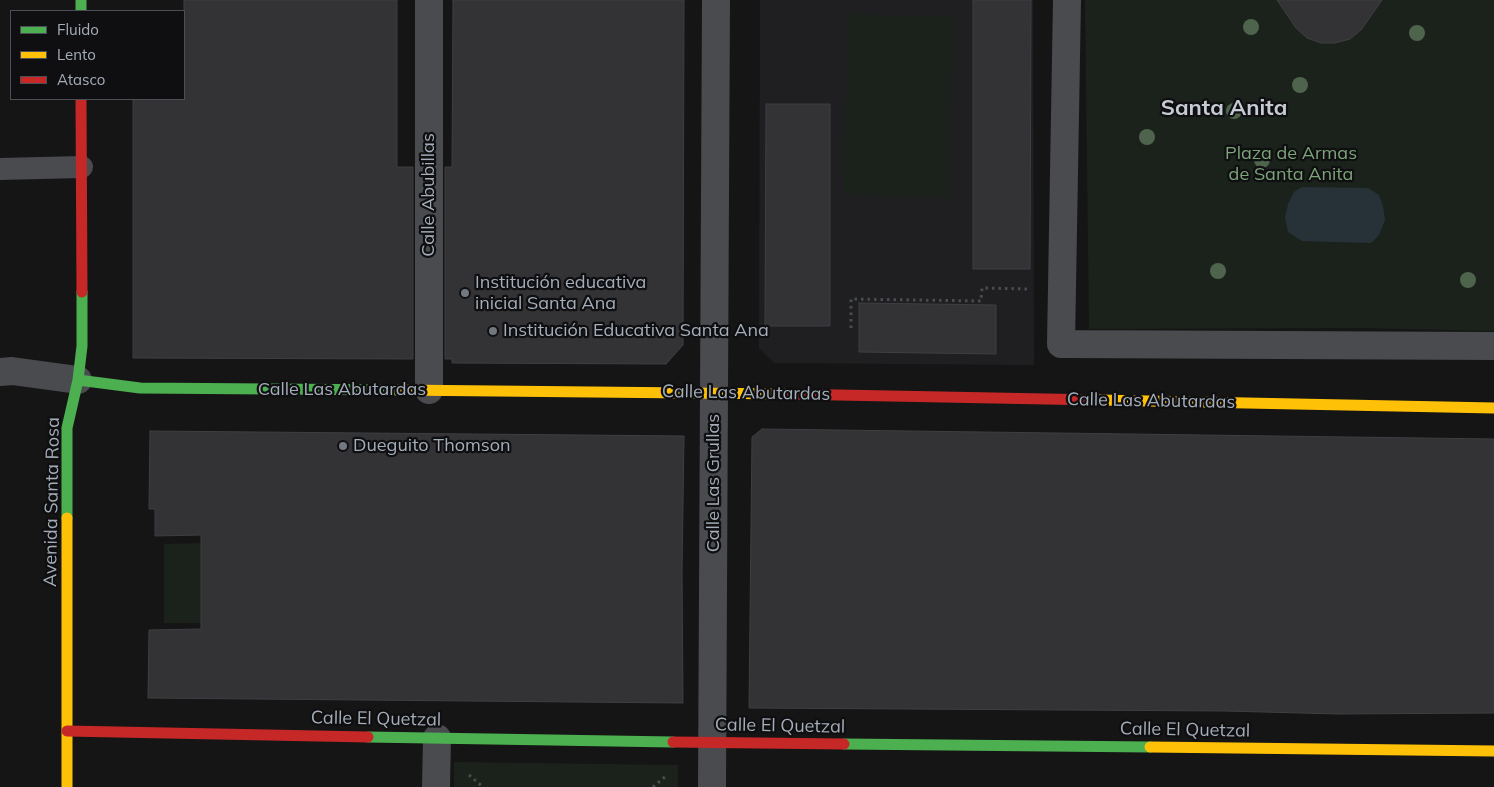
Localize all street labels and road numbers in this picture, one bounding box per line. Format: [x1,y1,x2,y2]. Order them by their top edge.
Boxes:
street label: Calle Abubillas [418,133,440,257]
street label: Calle Las Abutardas [258,379,426,401]
street label: Calle Las Abutardas [662,381,830,405]
street label: Calle Las Abutardas [1067,389,1235,413]
street label: Calle Las Grullas [703,414,725,552]
street label: Avenida Santa Rosa [40,417,64,587]
street label: Calle El Quetzal [311,707,441,731]
street label: Calle El Quetzal [715,714,845,738]
street label: Calle El Quetzal [1120,718,1250,742]

